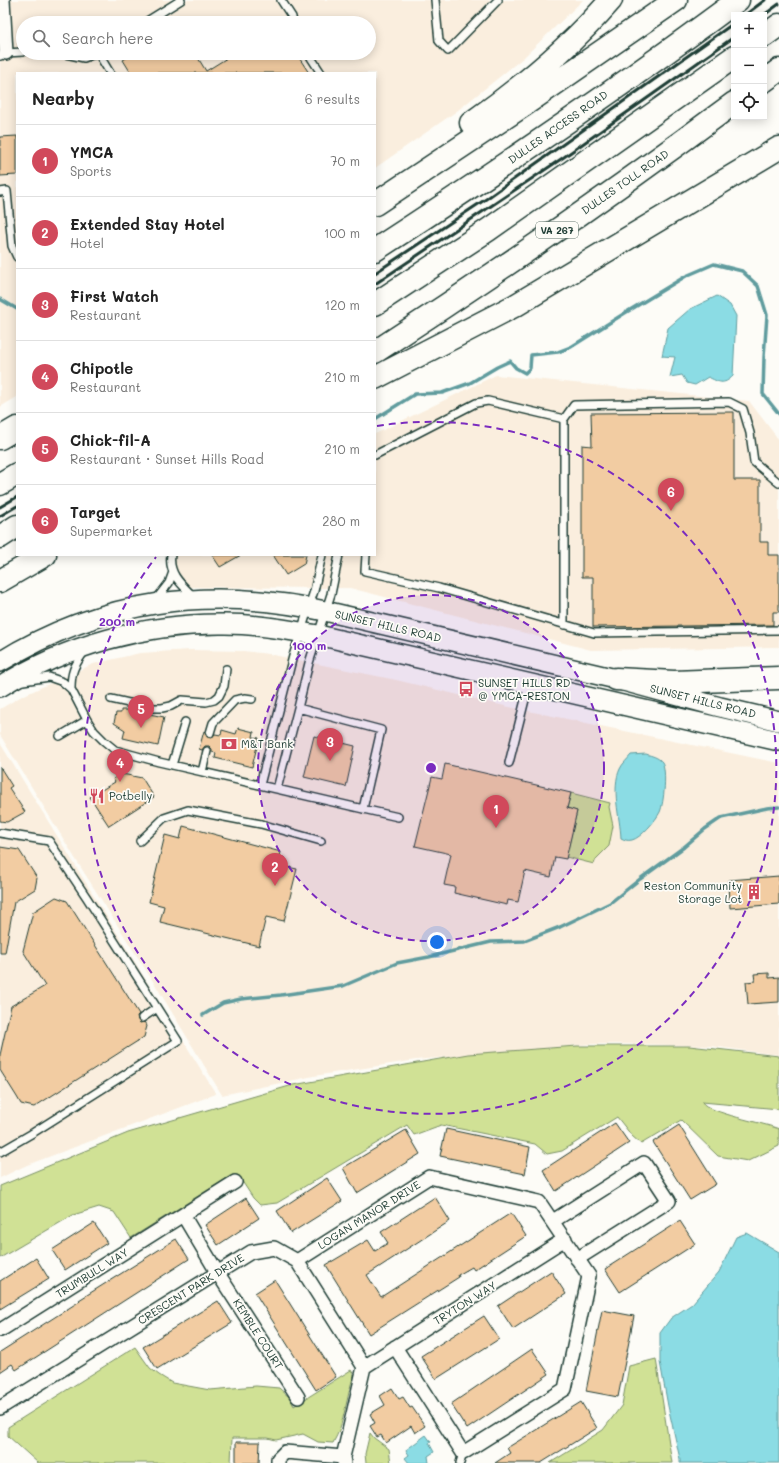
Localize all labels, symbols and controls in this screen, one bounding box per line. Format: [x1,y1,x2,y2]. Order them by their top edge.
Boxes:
map controls [731,12,767,120]
button: + [731,12,767,48]
search box [16,16,376,60]
icon: search [30,27,52,49]
text: Search here [62,28,153,48]
button: − [731,48,767,84]
button: locate [731,84,767,120]
text: Nearby [32,87,94,109]
street label: DULLES ACCESS ROAD [505,87,610,167]
text: 6 results [305,90,360,107]
text: YMCA [70,142,114,162]
street label: DULLES TOLL ROAD [578,146,671,217]
text: 1 [42,152,48,169]
text: 70 m [330,152,360,169]
text: Sports [70,162,112,179]
text: Extended Stay Hotel [70,214,225,234]
road number: VA 267 [536,222,578,238]
text: 2 [41,224,49,241]
text: 100 m [324,224,360,241]
text: Hotel [70,234,104,251]
text: First Watch [70,286,158,306]
text: 3 [41,296,49,313]
text: 120 m [324,296,360,313]
text: Restaurant [70,306,141,323]
text: Chipotle [70,358,133,378]
text: 4 [41,368,49,385]
text: 210 m [324,368,360,385]
text: Restaurant [70,378,141,395]
text: Chick-fil-A [70,430,151,450]
text: 5 [41,440,49,457]
text: 210 m [324,440,360,457]
text: Restaurant · Sunset Hills Road [70,450,264,467]
pin: 6 [658,478,684,511]
text: Target [70,502,120,522]
text: 6 [41,512,49,529]
text: 280 m [322,512,360,529]
text: Supermarket [70,522,153,539]
street label: SUNSET HILLS ROAD [333,606,443,645]
text: 200 m [99,613,135,629]
text: 100 m [292,637,326,653]
place label: SUNSET HILLS RD @ YMCA-RESTON [478,675,570,703]
bus stop icon: SUNSET HILLS RD @ YMCA-RESTON [457,680,475,698]
street label: SUNSET HILLS ROAD [649,680,758,721]
pin: 5 [128,695,154,728]
pin: 3 [317,728,343,761]
bank icon: M&T Bank [220,735,238,753]
place label: M&T Bank [241,736,293,751]
pin: 4 [107,749,133,782]
centre of rings [424,761,438,775]
restaurant icon: Potbelly [88,787,106,805]
place label: Potbelly [109,788,152,803]
pin: 1 [483,795,509,828]
pin: 2 [262,853,288,886]
place label: Reston Community Storage Lot [644,878,742,906]
building icon: Reston Community Storage Lot [745,883,763,901]
your location [427,932,447,952]
street label: LOGAN MANOR DRIVE [315,1177,423,1252]
street label: TRUMBULL WAY [53,1244,131,1301]
street label: CRESCENT PARK DRIVE [135,1250,247,1327]
street label: TRYTON WAY [431,1277,499,1328]
street label: KEMBLE COURT [230,1296,287,1372]

